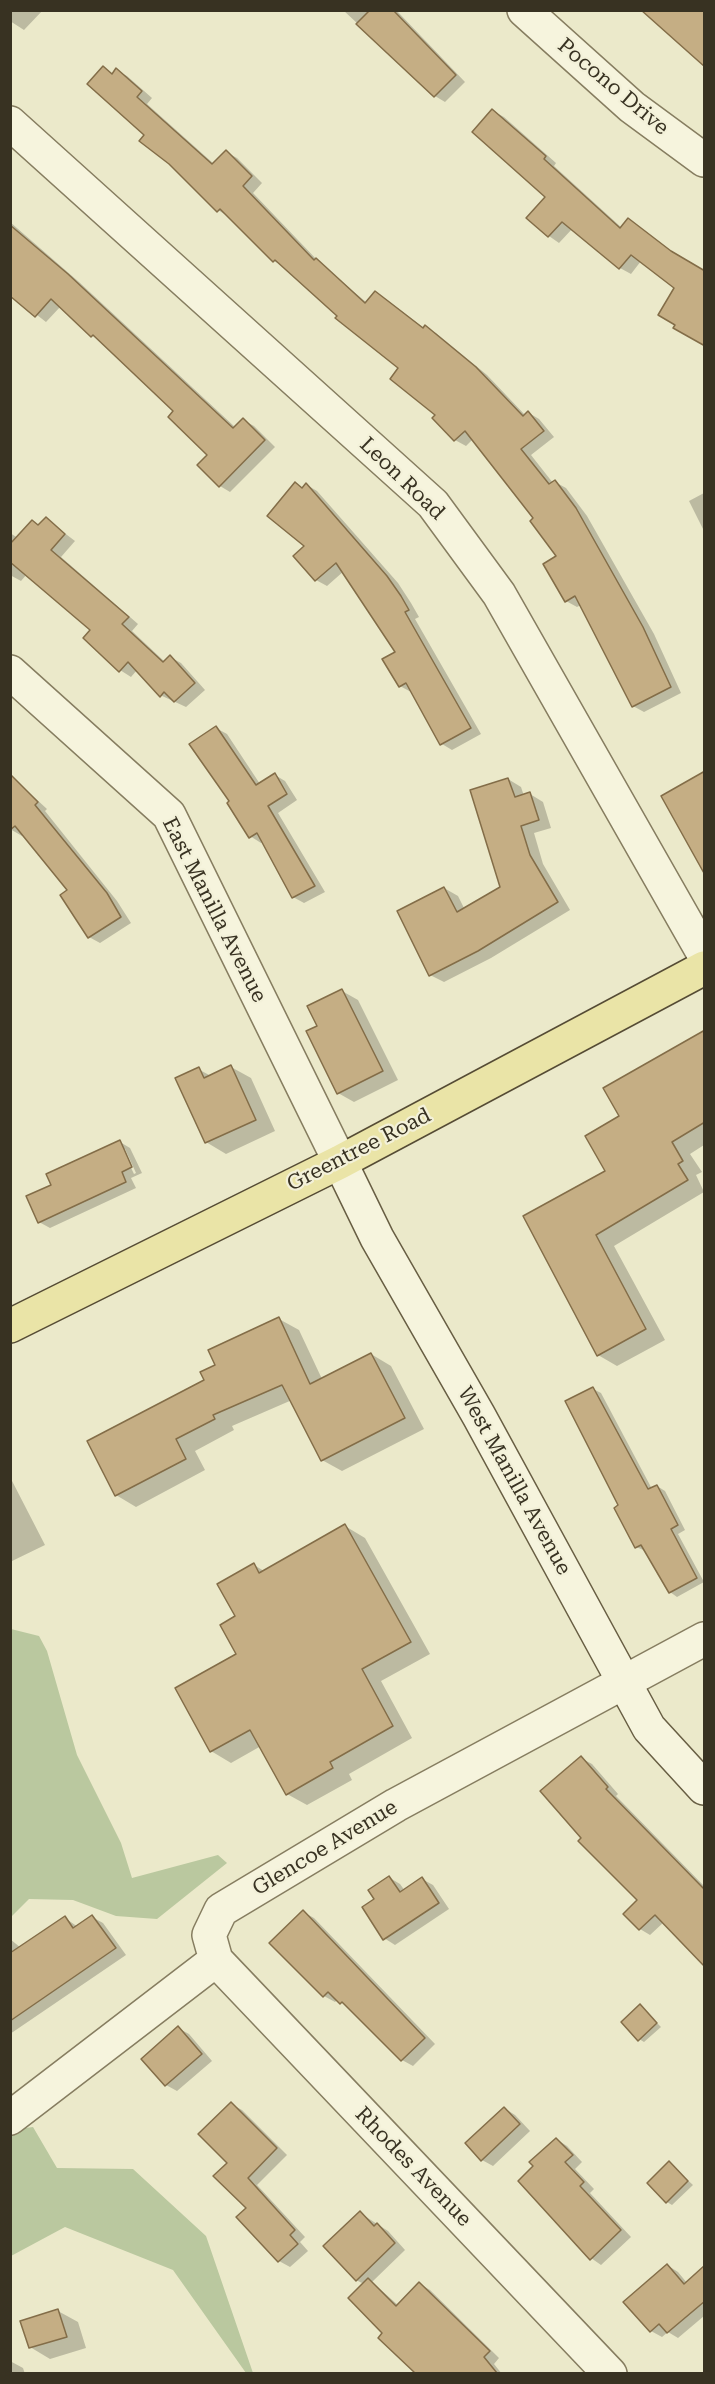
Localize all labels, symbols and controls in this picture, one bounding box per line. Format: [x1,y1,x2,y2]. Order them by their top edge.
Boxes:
street label: Pocono Drive [552,33,674,141]
street label: Leon Road [354,432,450,526]
street label: East Manilla Avenue [156,813,272,1007]
street label: Greentree Road [283,1103,435,1197]
street label: West Manilla Avenue [452,1382,576,1580]
street label: Glencoe Avenue [248,1795,402,1901]
street label: Rhodes Avenue [350,2102,476,2232]

